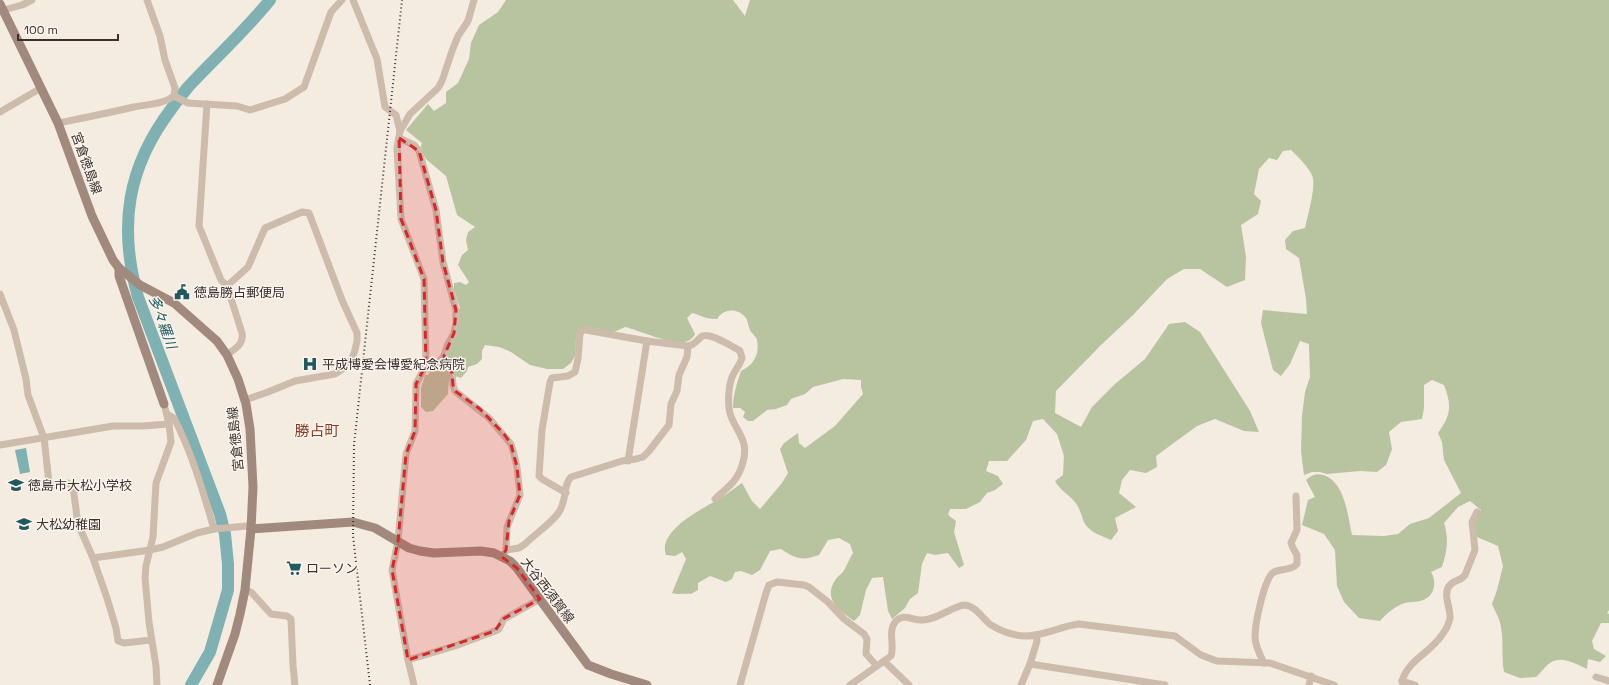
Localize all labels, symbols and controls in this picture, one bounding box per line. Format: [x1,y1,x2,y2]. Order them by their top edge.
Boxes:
scale bar [18,16,118,42]
text: 100 m [24,22,58,38]
street label: 宮倉徳島線 [67,130,106,197]
public building icon: 徳島勝占郵便局 [173,283,191,301]
place label: 徳島勝占郵便局 [194,284,285,301]
water label: 多々羅川 [145,293,182,353]
hospital icon: 平成博愛会博愛紀念病院 [301,355,319,373]
place label: 平成博愛会博愛紀念病院 [322,356,465,373]
street label: 宮倉徳島線 [224,406,247,472]
district label: 勝占町 [294,421,340,440]
school or university icon: 徳島市大松小学校 [7,476,25,494]
place label: 徳島市大松小学校 [28,477,132,494]
school or university icon: 大松幼稚園 [15,515,33,533]
place label: 大松幼稚園 [36,516,101,533]
street label: 大谷西須賀線 [517,554,578,627]
supermarket icon: ローソン [285,559,303,577]
place label: ローソン [306,560,358,577]

